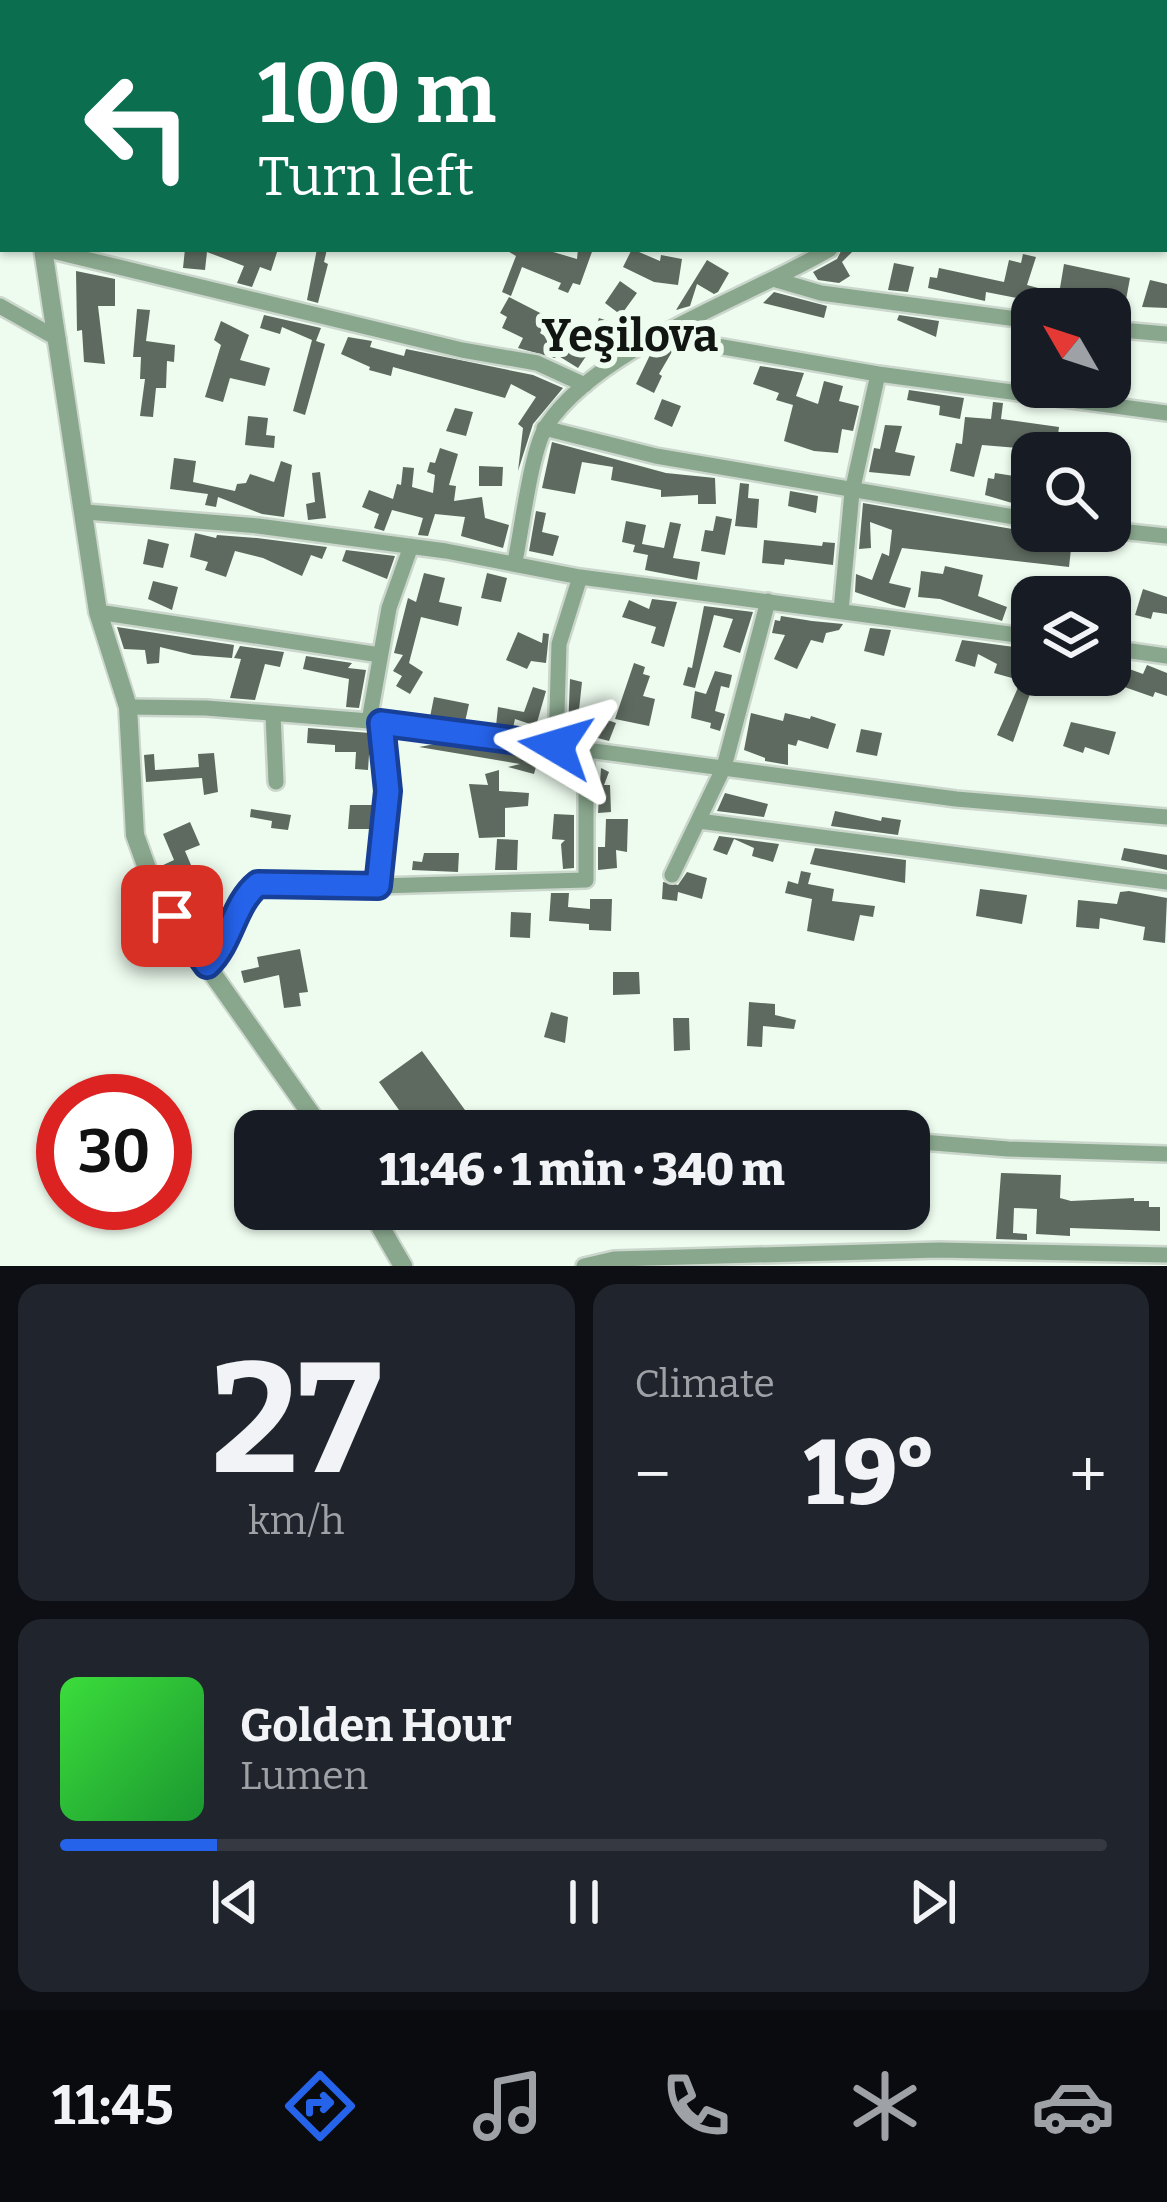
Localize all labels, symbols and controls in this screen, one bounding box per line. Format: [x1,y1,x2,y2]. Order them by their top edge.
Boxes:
text: 100 m [258,43,496,144]
icon: left [60,48,216,204]
text: Turn left [258,145,474,209]
north arrow [1011,288,1131,408]
map controls [1011,288,1131,696]
district label: Yeşilova [542,309,718,363]
button: search [1011,432,1131,552]
button: layers [1011,576,1131,696]
position arrow [493,683,619,809]
pin [121,865,223,967]
icon: arrive [139,883,205,949]
speed limit sign: 30 [36,1074,192,1230]
text: 11:46 · 1 min · 340 m [379,1143,785,1197]
text: 27 [211,1326,382,1513]
text: Climate [635,1361,775,1407]
text: 19° [804,1420,936,1528]
text: − [635,1435,671,1514]
text: + [1069,1435,1107,1514]
text: km/h [248,1498,345,1544]
text: Golden Hour [240,1699,512,1753]
text: Lumen [240,1753,368,1799]
icon: previous [202,1869,268,1935]
icon: pause [551,1869,617,1935]
icon: next [900,1869,966,1935]
icon: directions [278,2064,362,2148]
icon: music [466,2064,550,2148]
icon: phone [654,2064,738,2148]
icon: climate [843,2064,927,2148]
icon: car [1031,2064,1115,2148]
text: 11:45 [52,2074,174,2138]

